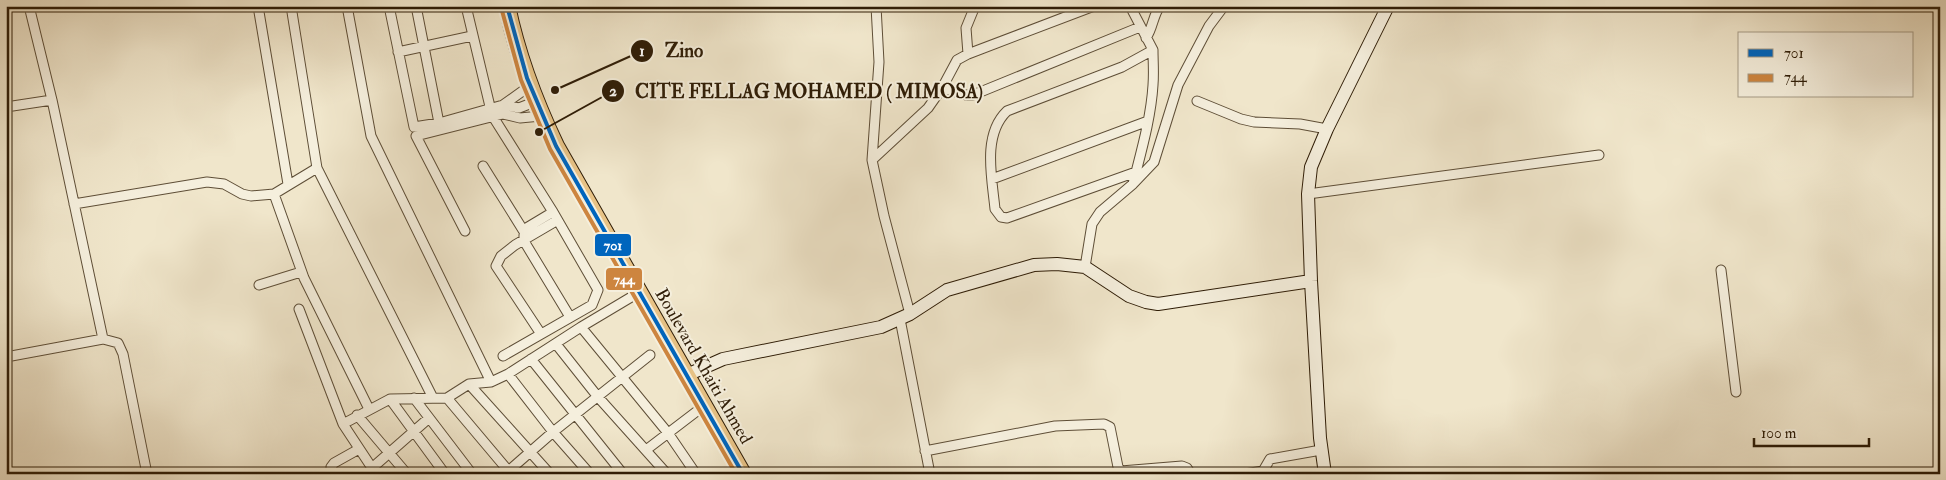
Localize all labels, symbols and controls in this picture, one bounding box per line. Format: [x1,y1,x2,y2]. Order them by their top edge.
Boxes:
legend [1738,32,1914,98]
callout: Zino [630,34,713,68]
text: Zino [665,39,703,63]
text: 1 [639,42,645,61]
text: 701 [1784,44,1804,63]
text: 744 [1784,68,1808,87]
callout: CITE FELLAG MOHAMED ( MIMOSA) [600,74,993,108]
text: CITE FELLAG MOHAMED ( MIMOSA) [635,80,983,104]
text: 2 [609,82,617,101]
line badge: 701 [594,233,632,257]
text: 701 [604,237,622,254]
line badge: 744 [605,267,643,291]
text: 744 [613,271,636,288]
street label: Boulevard Khaiti Ahmed [650,284,758,448]
scale bar [1754,415,1868,447]
text: 100 m [1761,424,1797,443]

